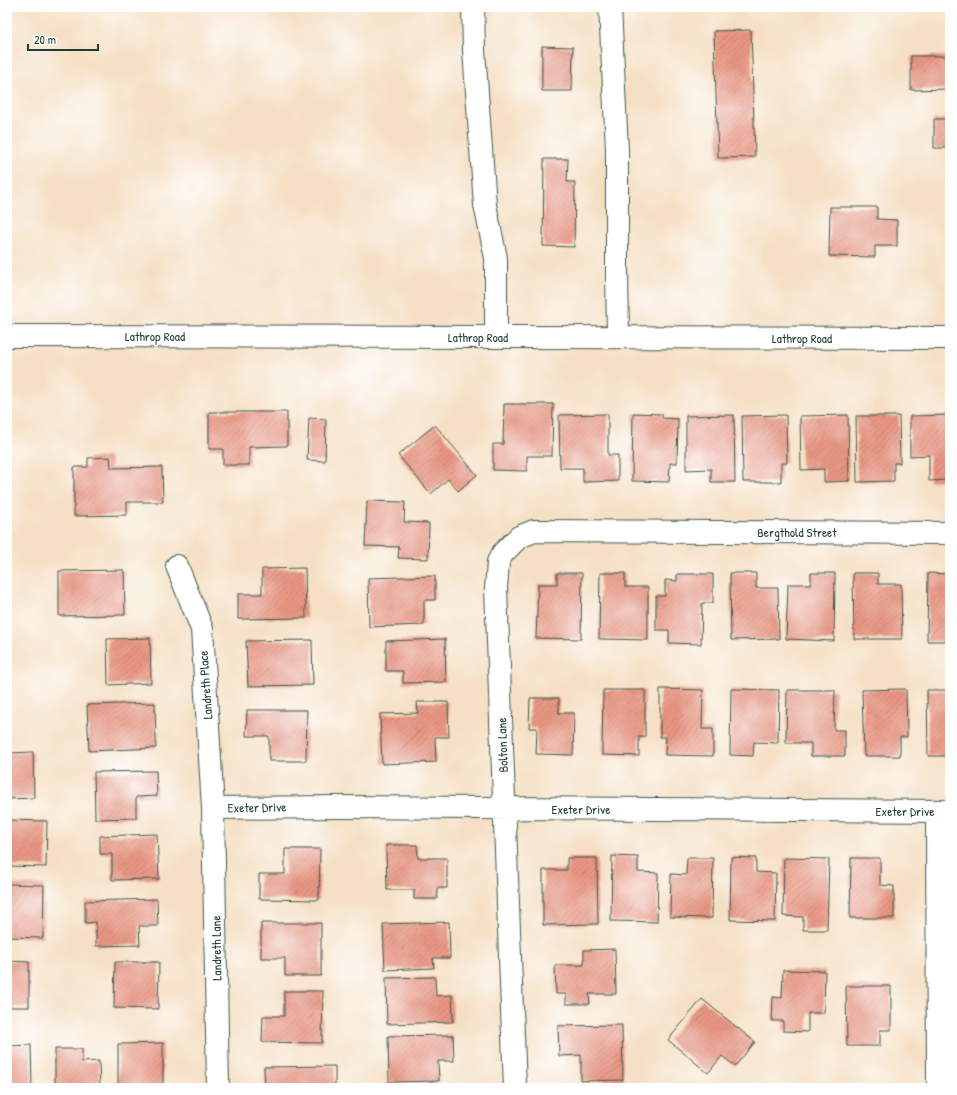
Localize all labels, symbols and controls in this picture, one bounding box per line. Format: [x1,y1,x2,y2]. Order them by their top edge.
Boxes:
scale bar [28,26,98,52]
text: 20 m [34,31,56,48]
street label: Lathrop Road [125,327,185,345]
street label: Lathrop Road [448,328,508,346]
street label: Lathrop Road [772,329,832,347]
street label: Bergthold Street [757,523,837,541]
street label: Landreth Place [194,650,216,720]
street label: Bolton Lane [492,717,512,773]
street label: Exeter Drive [227,797,287,817]
street label: Exeter Drive [552,800,610,818]
street label: Exeter Drive [876,802,934,820]
street label: Landreth Lane [206,915,226,981]

